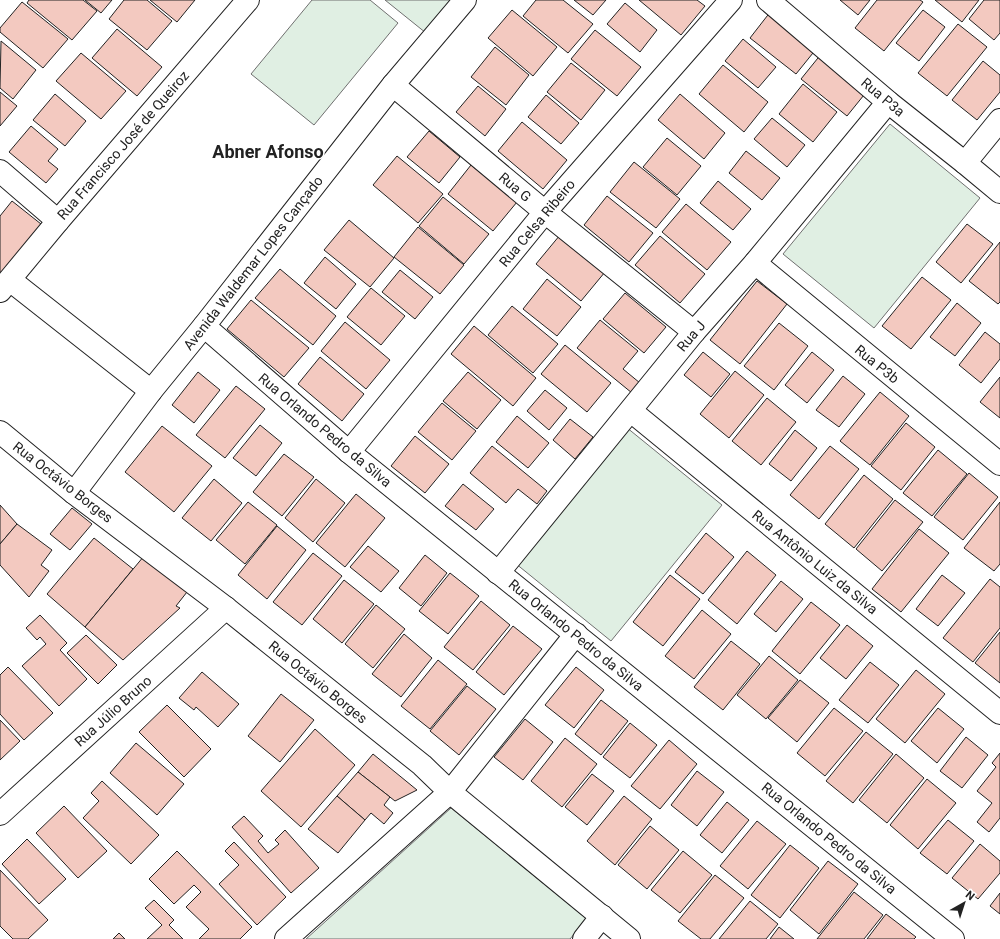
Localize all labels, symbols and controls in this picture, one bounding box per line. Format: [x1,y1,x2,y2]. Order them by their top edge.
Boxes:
street label: Rua Francisco José de Queiroz [54,67,192,223]
street label: Rua P3a [858,74,908,120]
district label: Abner Afonso [212,141,324,162]
street label: Rua G [496,169,534,205]
street label: Avenida Waldemar Lopes Cançado [180,173,326,353]
street label: Rua Celsa Ribeiro [496,176,578,270]
street label: Rua J [674,317,708,355]
street label: Rua P3b [852,341,902,387]
street label: Rua Orlando Pedro da Silva [255,370,395,490]
street label: Rua Octávio Borges [10,438,116,526]
street label: Rua Antônio Luiz da Silva [749,507,881,617]
street label: Rua Orlando Pedro da Silva [506,576,646,694]
street label: Rua Octávio Borges [266,637,370,727]
street label: Rua Júlio Bruno [71,672,155,750]
street label: Rua Orlando Pedro da Silva [759,779,899,897]
north arrow [944,883,984,923]
text: N [963,888,977,903]

